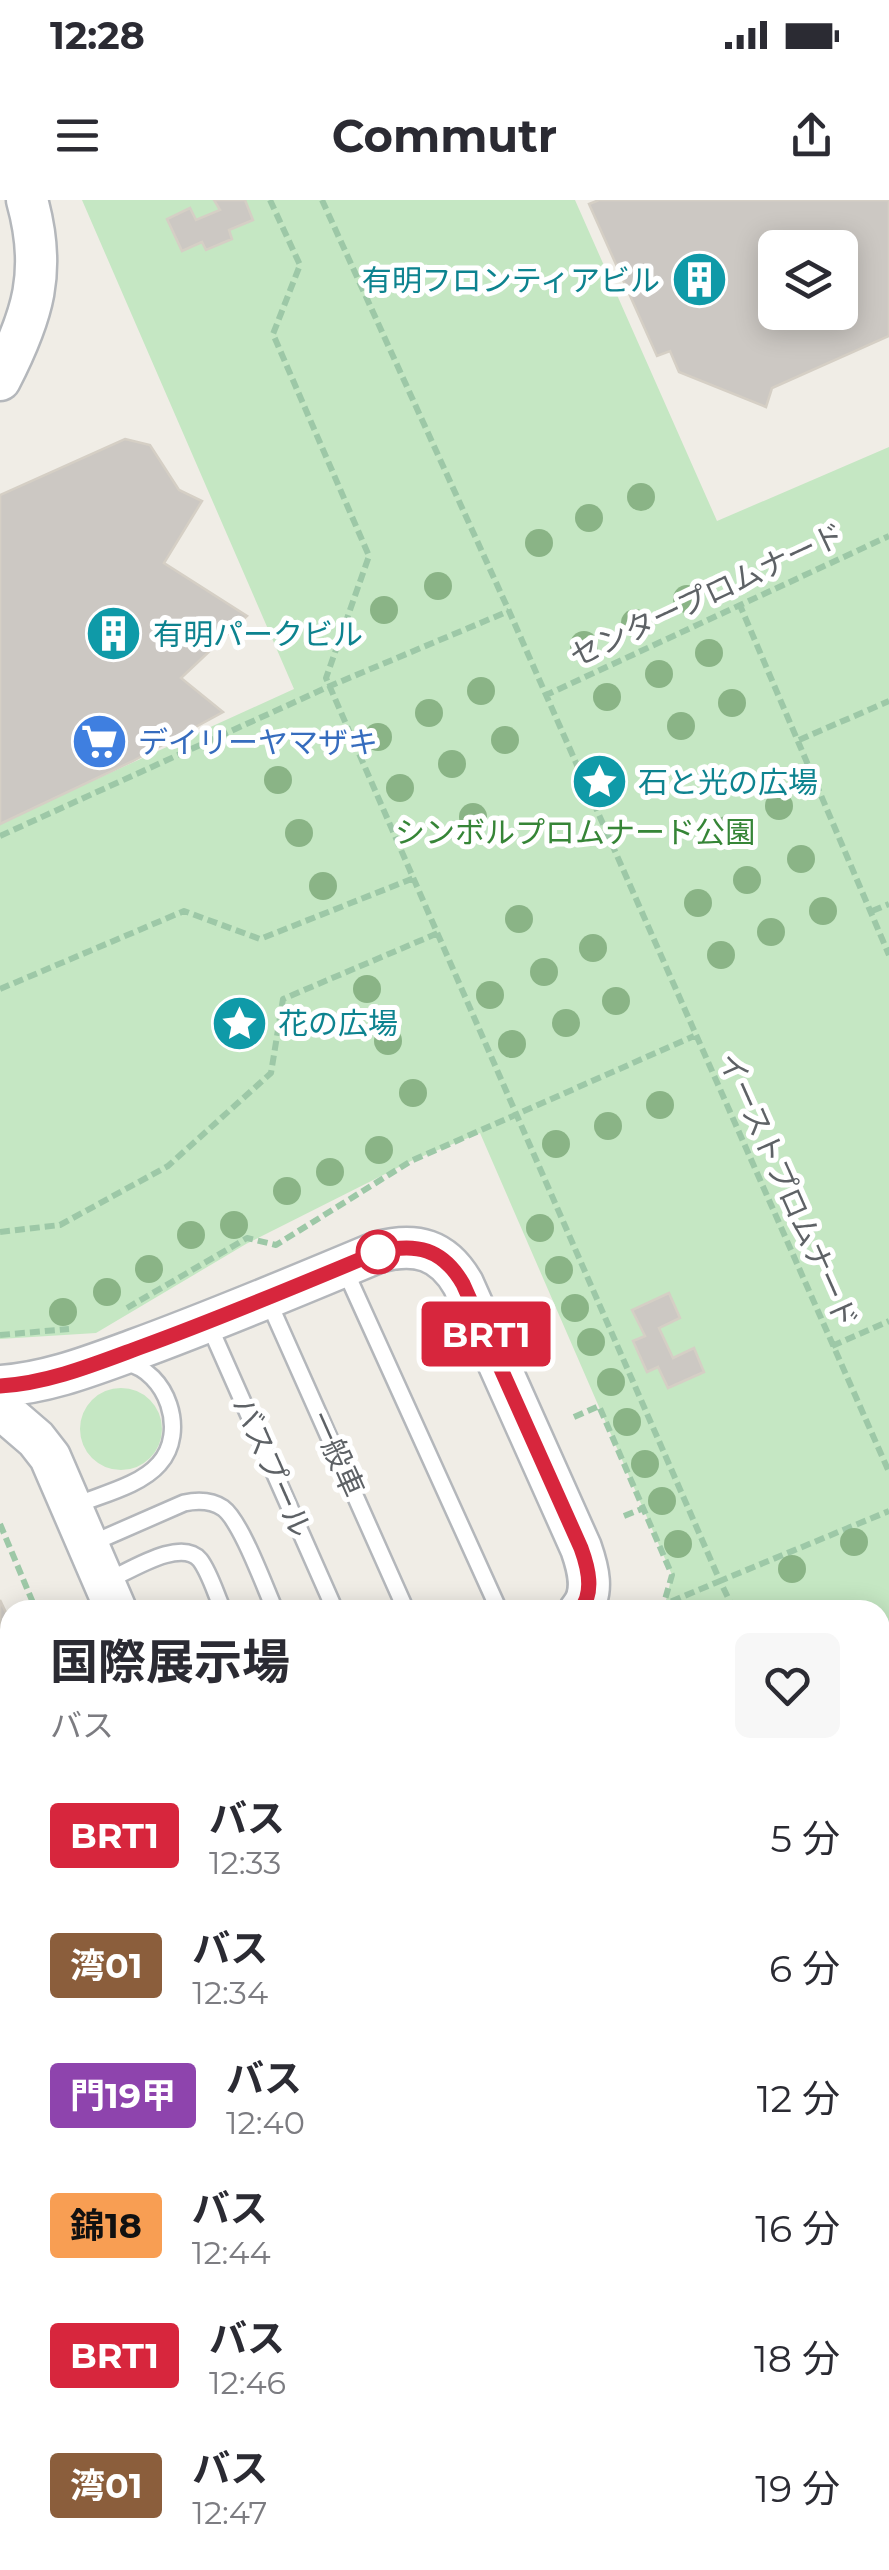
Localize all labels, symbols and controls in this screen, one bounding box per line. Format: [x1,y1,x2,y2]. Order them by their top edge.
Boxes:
text: 12:28 [50,12,145,59]
icon: menu [50,108,105,163]
text: Commutr [332,108,557,163]
icon: share [784,108,839,163]
map controls [758,230,858,330]
button: layers [758,230,858,330]
building icon: 有明フロンティアビル [669,250,729,310]
place label: 有明フロンティアビル [362,262,660,299]
street label: センタープロムナード [564,515,850,675]
building icon: 有明パークビル [84,604,144,664]
place label: 有明パークビル [153,616,363,653]
supermarket icon: デイリーヤマザキ [69,712,129,772]
place label: デイリーヤマザキ [138,724,378,761]
place icon: 石と光の広場 [569,752,629,812]
place label: 石と光の広場 [638,764,818,801]
park label: シンボルプロムナード公園 [395,814,755,851]
place icon: 花の広場 [209,993,269,1053]
place label: 花の広場 [278,1005,398,1042]
street label: イーストプロムナード [710,1046,866,1334]
unlabelled marker [357,1231,399,1273]
line badge: BRT1 [416,1302,556,1366]
text: BRT1 [442,1313,530,1356]
street label: バスプール [225,1391,319,1543]
street label: 一般車 [302,1405,372,1503]
text: 国際展示場 [50,1633,290,1691]
button: heart [735,1633,840,1738]
text: バス [50,1706,114,1745]
text: バス [209,1795,285,1842]
text: BRT1 [70,1814,159,1857]
text: 5 分 [771,1815,840,1862]
text: 12:33 [209,1843,281,1882]
text: バス [192,1925,268,1972]
text: 湾01 [70,1944,142,1987]
text: 6 分 [769,1945,840,1992]
text: 12:34 [192,1973,268,2012]
text: バス [226,2055,302,2102]
text: 門19甲 [70,2074,176,2117]
text: 12 分 [757,2075,840,2122]
text: 12:40 [226,2103,305,2142]
text: バス [192,2185,268,2232]
text: 錦18 [70,2204,142,2247]
text: 16 分 [755,2205,840,2252]
text: 12:44 [192,2233,271,2272]
text: バス [209,2315,285,2362]
text: BRT1 [70,2334,159,2377]
text: 18 分 [754,2335,840,2382]
text: 12:46 [209,2363,286,2402]
text: バス [192,2445,268,2492]
text: 湾01 [70,2464,142,2507]
text: 19 分 [755,2465,840,2512]
text: 12:47 [192,2493,267,2532]

